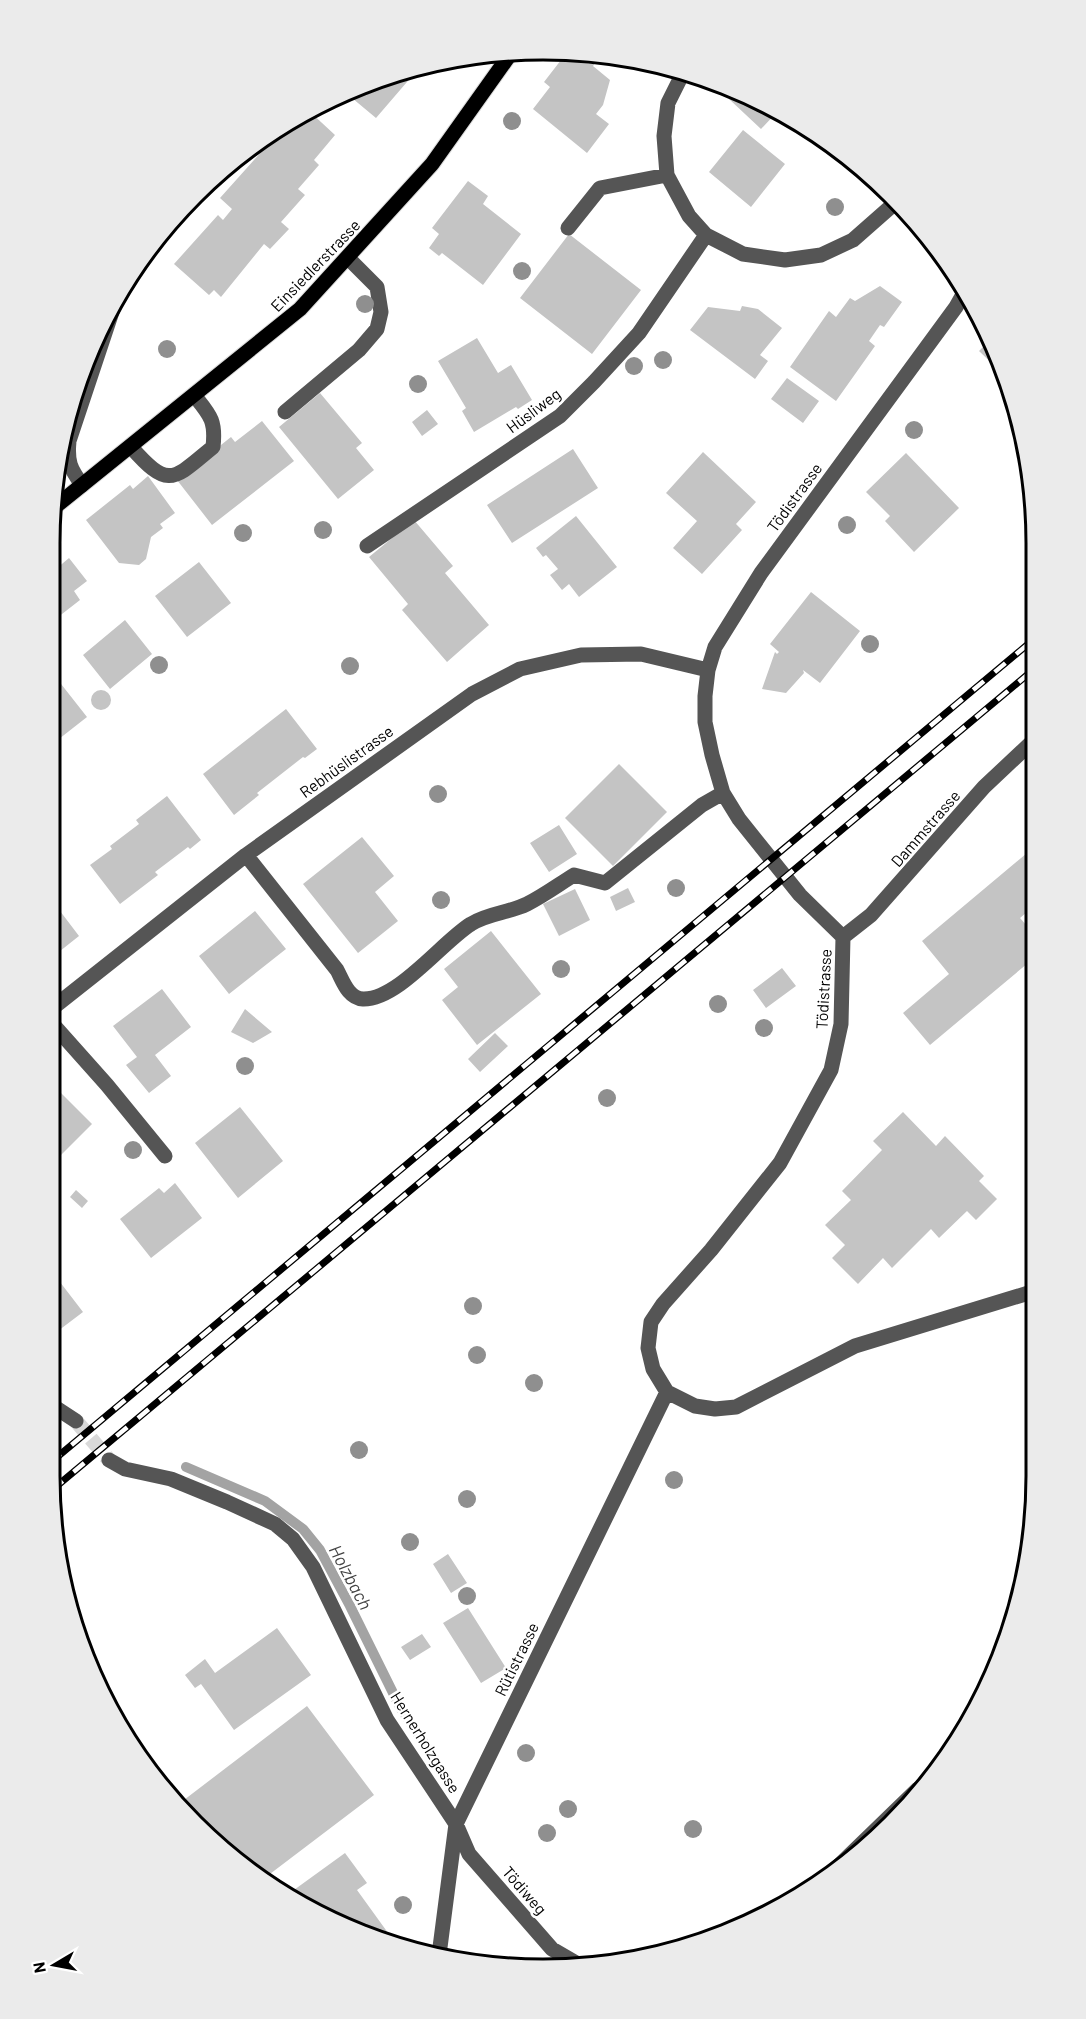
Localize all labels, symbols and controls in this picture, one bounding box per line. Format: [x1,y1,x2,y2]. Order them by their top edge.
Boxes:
street label: Einsiedlerstrasse [266,215,364,315]
street label: Hüsliweg [502,383,564,437]
street label: Tödistrasse [763,459,825,535]
street label: Rebhüslistrasse [296,721,396,801]
street label: Dammstrasse [886,786,964,870]
street label: Tödistrasse [811,948,835,1030]
water label: Holzbach [325,1541,377,1613]
street label: Rütistrasse [490,1619,542,1699]
street label: Hernerholzgasse [387,1688,465,1796]
street label: Tödiweg [499,1862,551,1918]
north arrow [24,1935,84,1995]
text: N [28,1961,49,1975]

